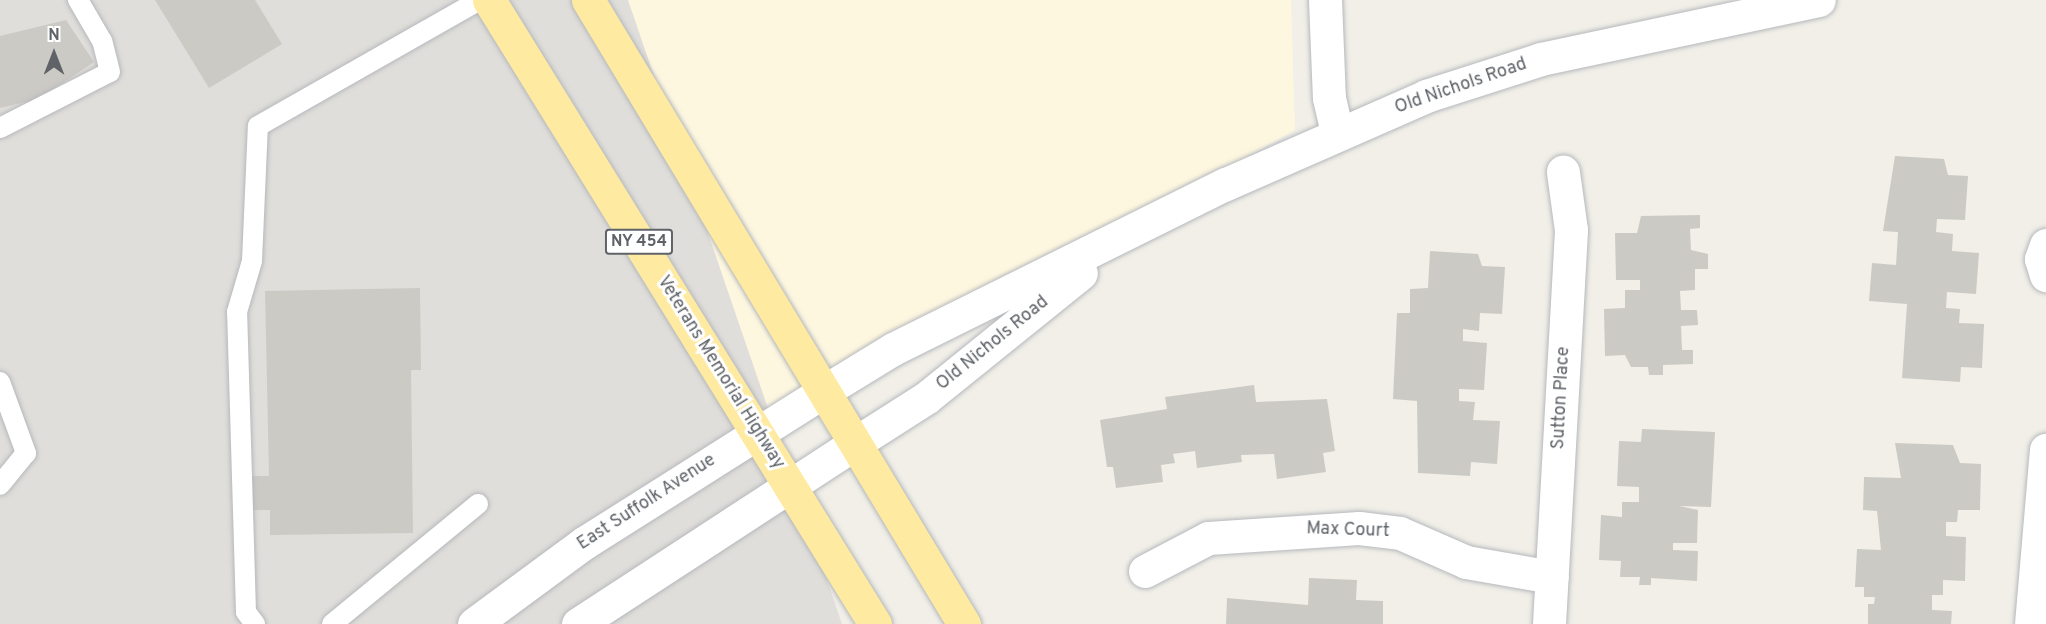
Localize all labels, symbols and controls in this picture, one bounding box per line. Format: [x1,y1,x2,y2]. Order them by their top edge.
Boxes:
north arrow [24,24,84,84]
text: N [48,26,60,46]
street label: Old Nichols Road [1392,54,1530,120]
road number: NY 454 [604,229,674,255]
street label: Veterans Memorial Highway [652,272,788,474]
street label: Old Nichols Road [933,292,1053,396]
street label: Sutton Place [1549,346,1575,450]
street label: East Suffolk Avenue [574,450,720,556]
street label: Max Court [1306,519,1390,543]

